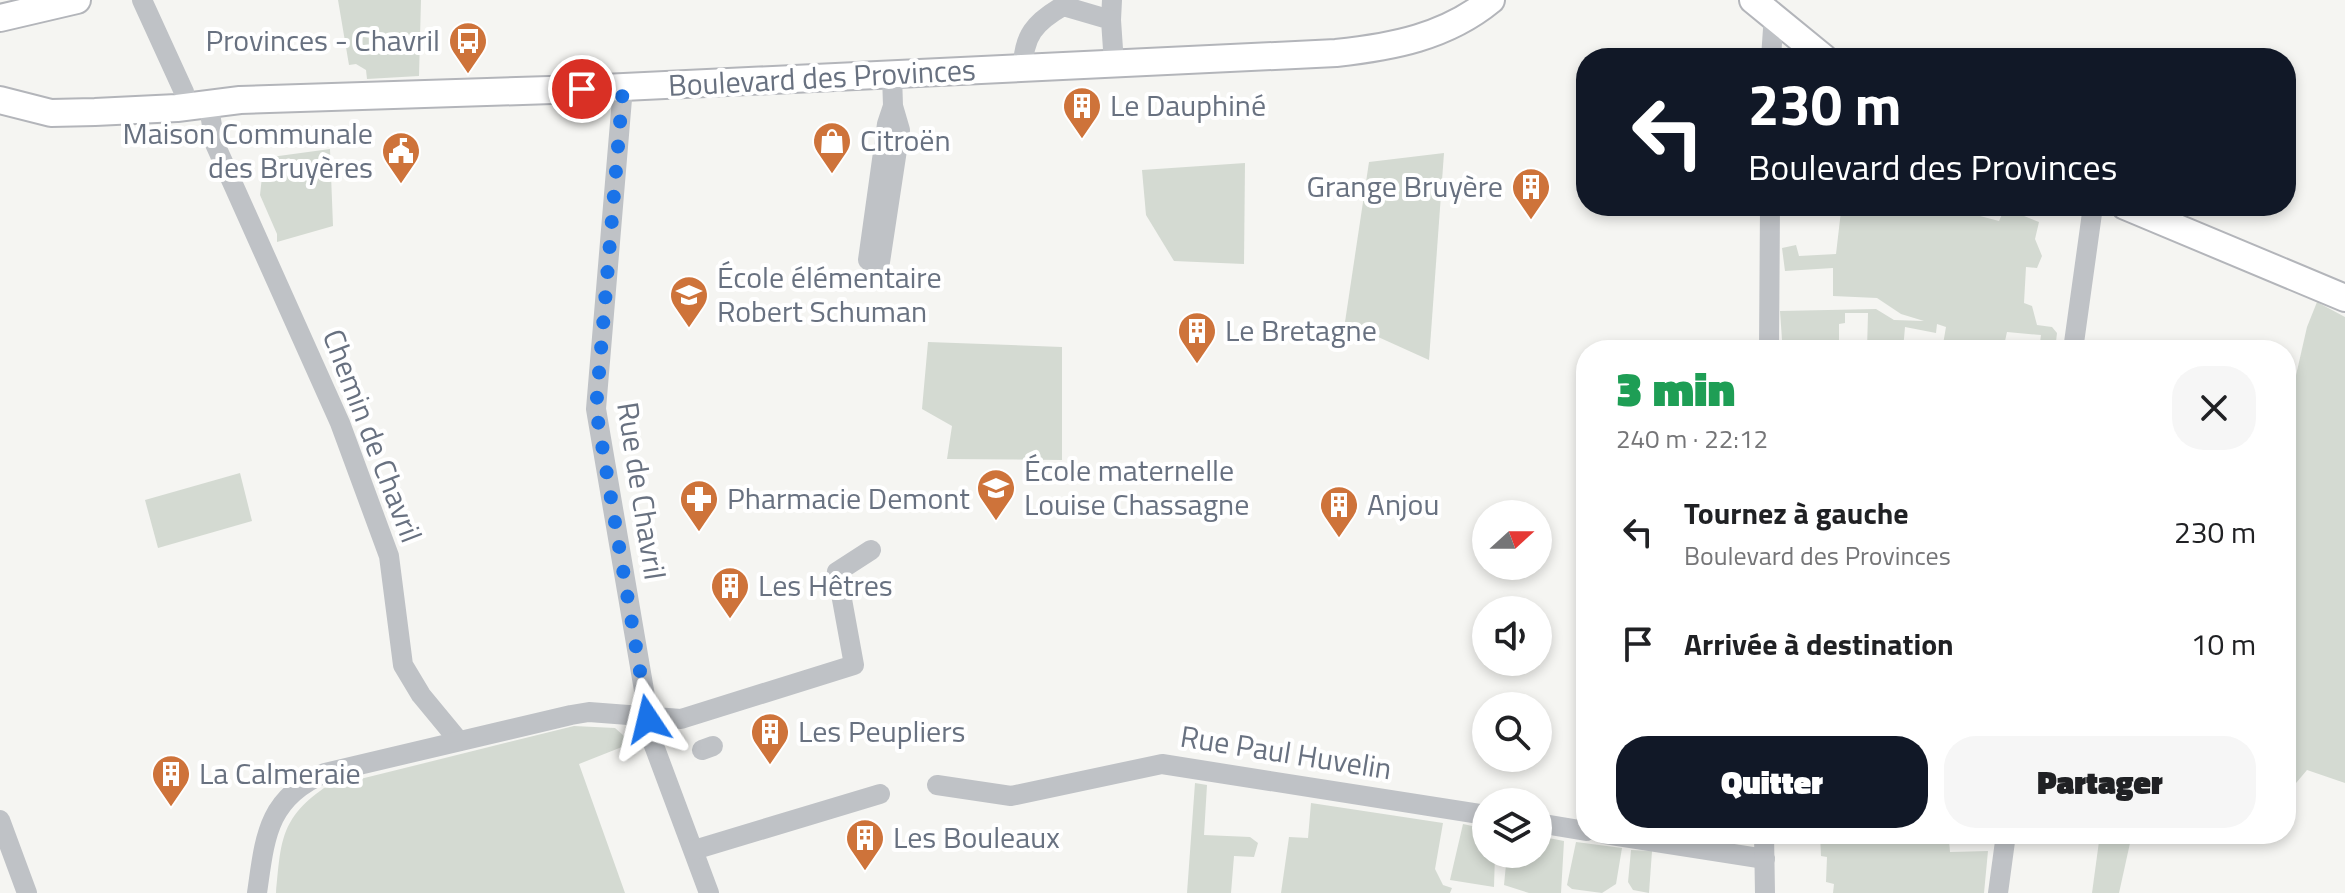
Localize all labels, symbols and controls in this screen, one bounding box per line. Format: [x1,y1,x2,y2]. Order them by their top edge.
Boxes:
place label: Provinces - Chavril [205,17,440,63]
bus stop icon: Provinces - Chavril [447,20,489,75]
street label: Boulevard des Provinces [667,46,977,108]
pin [548,55,616,123]
text: 230 m [1748,62,1901,147]
icon: arrive [560,67,604,111]
icon: left [1616,80,1720,184]
place label: Le Dauphiné [1110,82,1266,128]
building icon: Le Dauphiné [1061,85,1103,140]
place label: Maison Communale des Bruyères [123,110,373,190]
place label: Citroën [860,117,951,163]
shop icon: Citroën [811,120,853,175]
public building icon: Maison Communale des Bruyères [380,130,422,185]
text: Boulevard des Provinces [1748,139,2117,194]
place label: Grange Bruyère [1306,163,1503,209]
building icon: Grange Bruyère [1510,166,1552,221]
place label: École élémentaire Robert Schuman [717,254,942,334]
school or university icon: École élémentaire Robert Schuman [668,274,710,329]
place label: Le Bretagne [1225,307,1377,353]
building icon: Le Bretagne [1176,310,1218,365]
street label: Chemin de Chavril [311,322,435,549]
text: 3 min [1616,352,1735,425]
button: close [2172,366,2256,450]
street label: Rue de Chavril [605,399,679,583]
text: 240 m · 22:12 [1616,419,1768,458]
place label: École maternelle Louise Chassagne [1024,447,1249,527]
school or university icon: École maternelle Louise Chassagne [975,467,1017,522]
place label: Pharmacie Demont [727,475,970,521]
pharmacy icon: Pharmacie Demont [678,478,720,533]
place label: Anjou [1367,481,1439,527]
building icon: Anjou [1318,484,1360,539]
text: Tournez à gauche [1684,490,1909,536]
north arrow [1472,500,1552,580]
map controls [1472,500,1552,868]
text: 230 m [2174,509,2256,555]
icon: left [1616,510,1660,554]
text: Boulevard des Provinces [1684,536,1951,575]
place label: Les Hêtres [758,562,893,608]
building icon: Les Hêtres [709,565,751,620]
button: sound [1472,596,1552,676]
text: Arrivée à destination [1684,621,1954,667]
text: 10 m [2191,621,2256,667]
icon: arrive [1616,622,1660,666]
position arrow [606,677,690,761]
button: search [1472,692,1552,772]
place label: Les Peupliers [798,708,965,754]
building icon: Les Peupliers [749,711,791,766]
street label: Rue Paul Huvelin [1177,713,1395,791]
button: Quitter [1616,736,1928,828]
button: Partager [1944,736,2256,828]
place label: La Calmeraie [199,750,361,796]
building icon: La Calmeraie [150,753,192,808]
button: layers [1472,788,1552,868]
place label: Les Bouleaux [893,814,1060,860]
building icon: Les Bouleaux [844,817,886,872]

